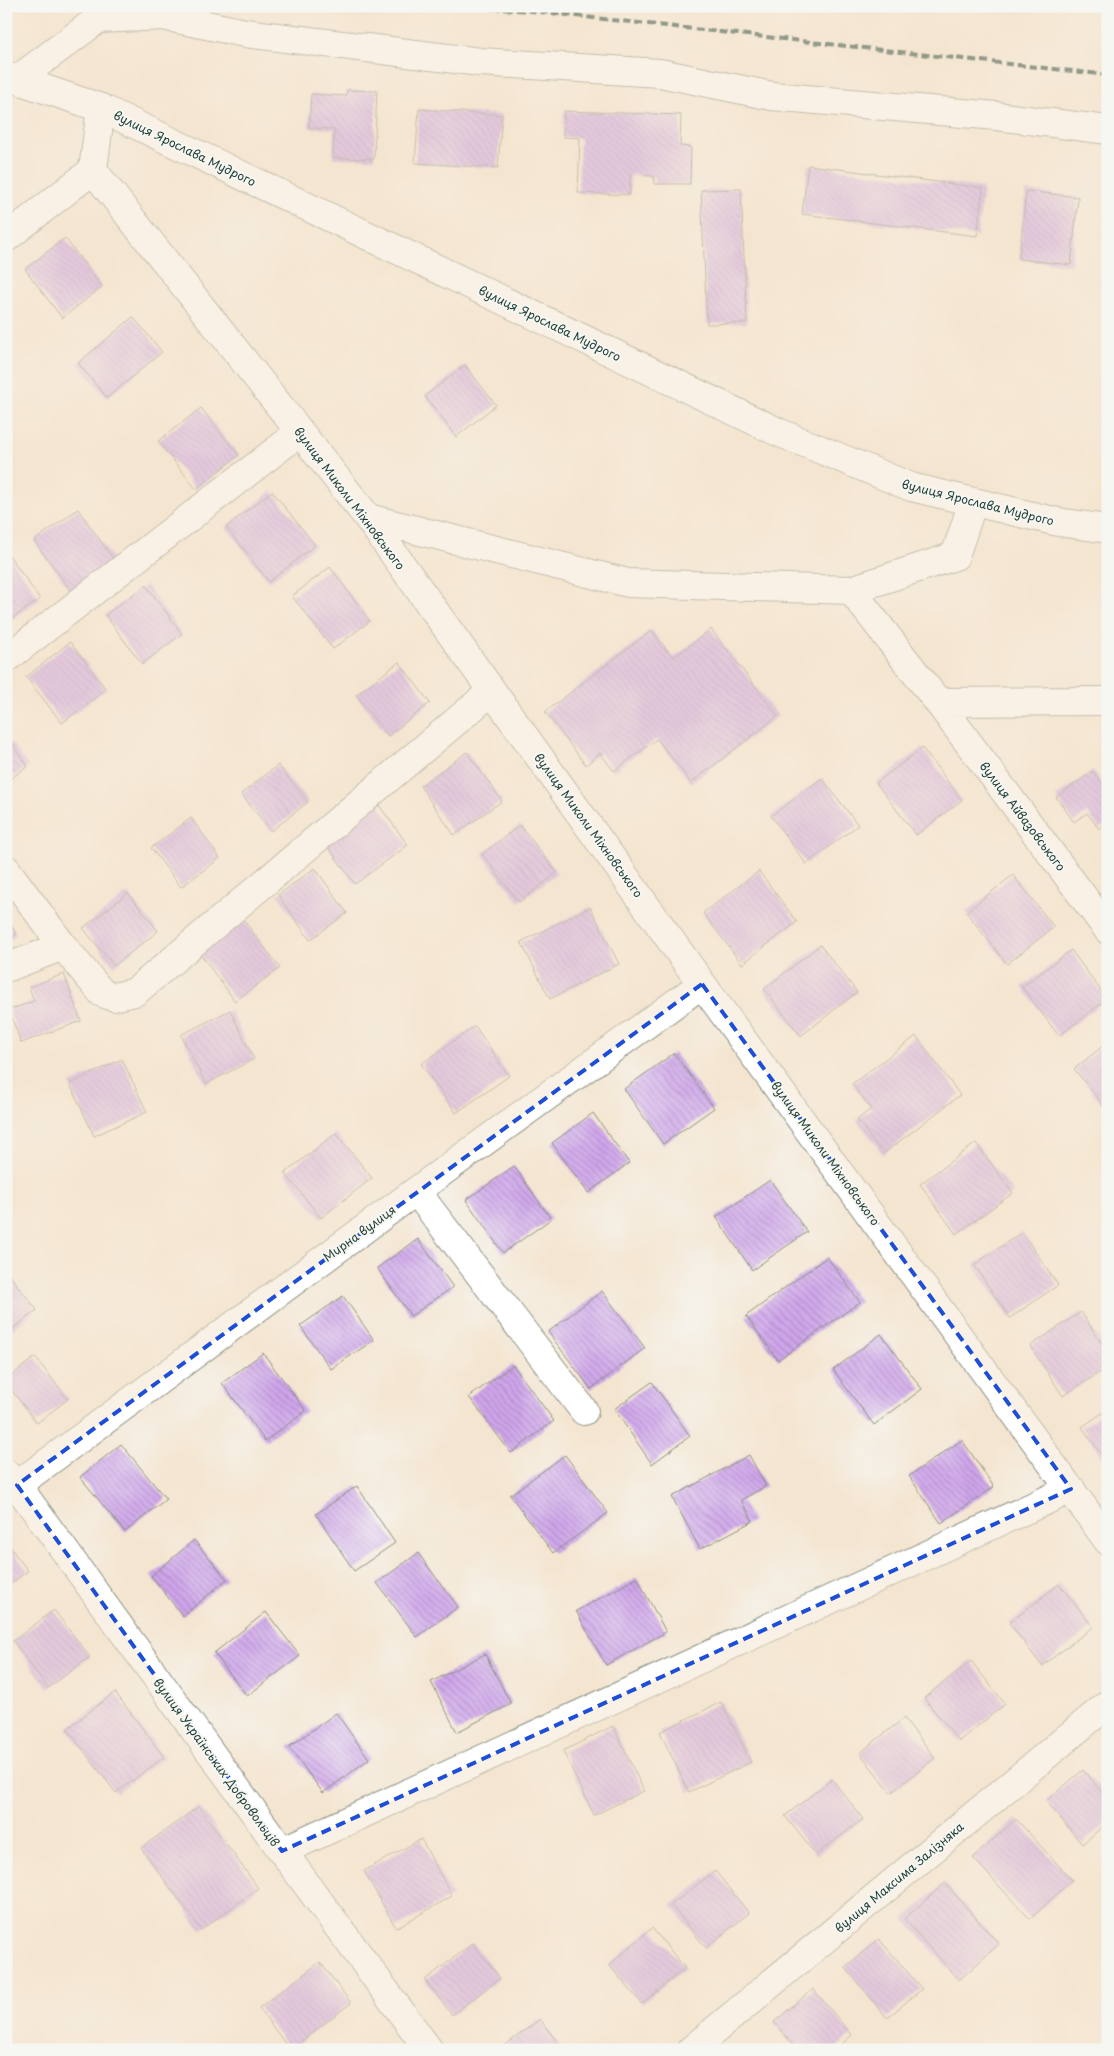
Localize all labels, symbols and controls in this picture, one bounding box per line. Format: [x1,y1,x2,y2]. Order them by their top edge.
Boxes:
street label: вулиця Ярослава Мудрого [111,106,259,190]
street label: вулиця Ярослава Мудрого [476,281,624,365]
street label: вулиця Миколи Міхновського [290,423,410,573]
street label: вулиця Ярослава Мудрого [900,474,1056,530]
street label: вулиця Миколи Міхновського [530,749,648,901]
street label: вулиця Айвазовського [976,757,1070,875]
street label: вулиця Миколи Міхновського [767,1077,885,1229]
street label: Мирна вулиця [319,1200,399,1266]
street label: вулиця Українських Добровольців [150,1674,284,1850]
street label: вулиця Максима Залізняка [831,1817,968,1936]

